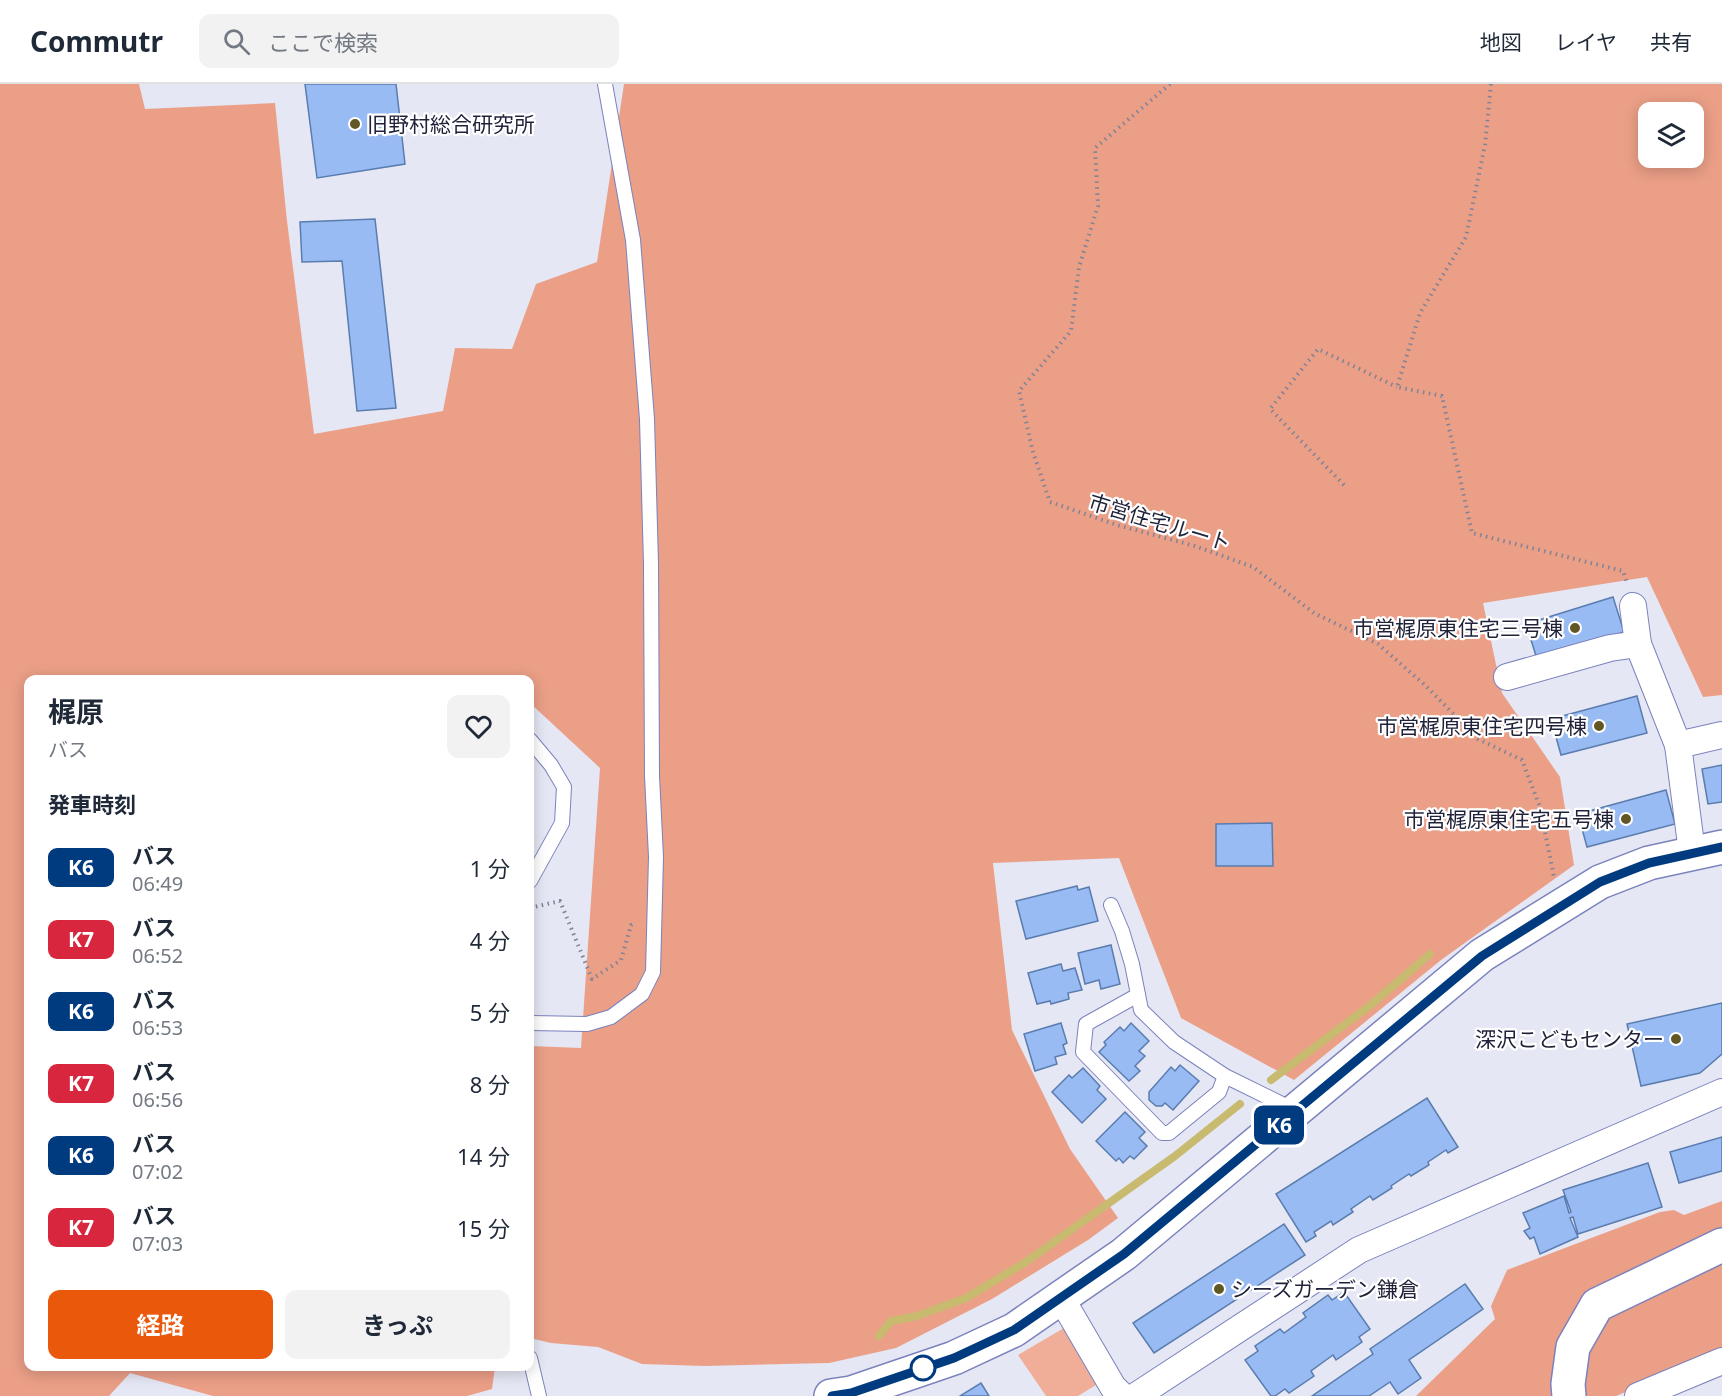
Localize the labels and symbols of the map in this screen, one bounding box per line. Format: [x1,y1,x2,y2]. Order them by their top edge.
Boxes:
place label: 旧野村総合研究所 [367,110,535,138]
marker: 旧野村総合研究所 [348,117,362,131]
street label: 市営住宅ルート [1086,487,1234,557]
place label: 市営梶原東住宅三号棟 [1353,614,1563,642]
marker: 市営梶原東住宅三号棟 [1568,621,1582,635]
place label: 市営梶原東住宅四号棟 [1377,712,1587,740]
marker: 市営梶原東住宅四号棟 [1592,719,1606,733]
place label: 市営梶原東住宅五号棟 [1404,805,1614,833]
marker: 市営梶原東住宅五号棟 [1619,812,1633,826]
place label: 深沢こどもセンター [1475,1025,1664,1053]
marker: 深沢こどもセンター [1669,1032,1683,1046]
line badge: K6 [1252,1106,1306,1144]
place label: シーズガーデン鎌倉 [1231,1275,1419,1303]
marker: シーズガーデン鎌倉 [1212,1282,1226,1296]
unlabelled marker [910,1355,936,1381]

